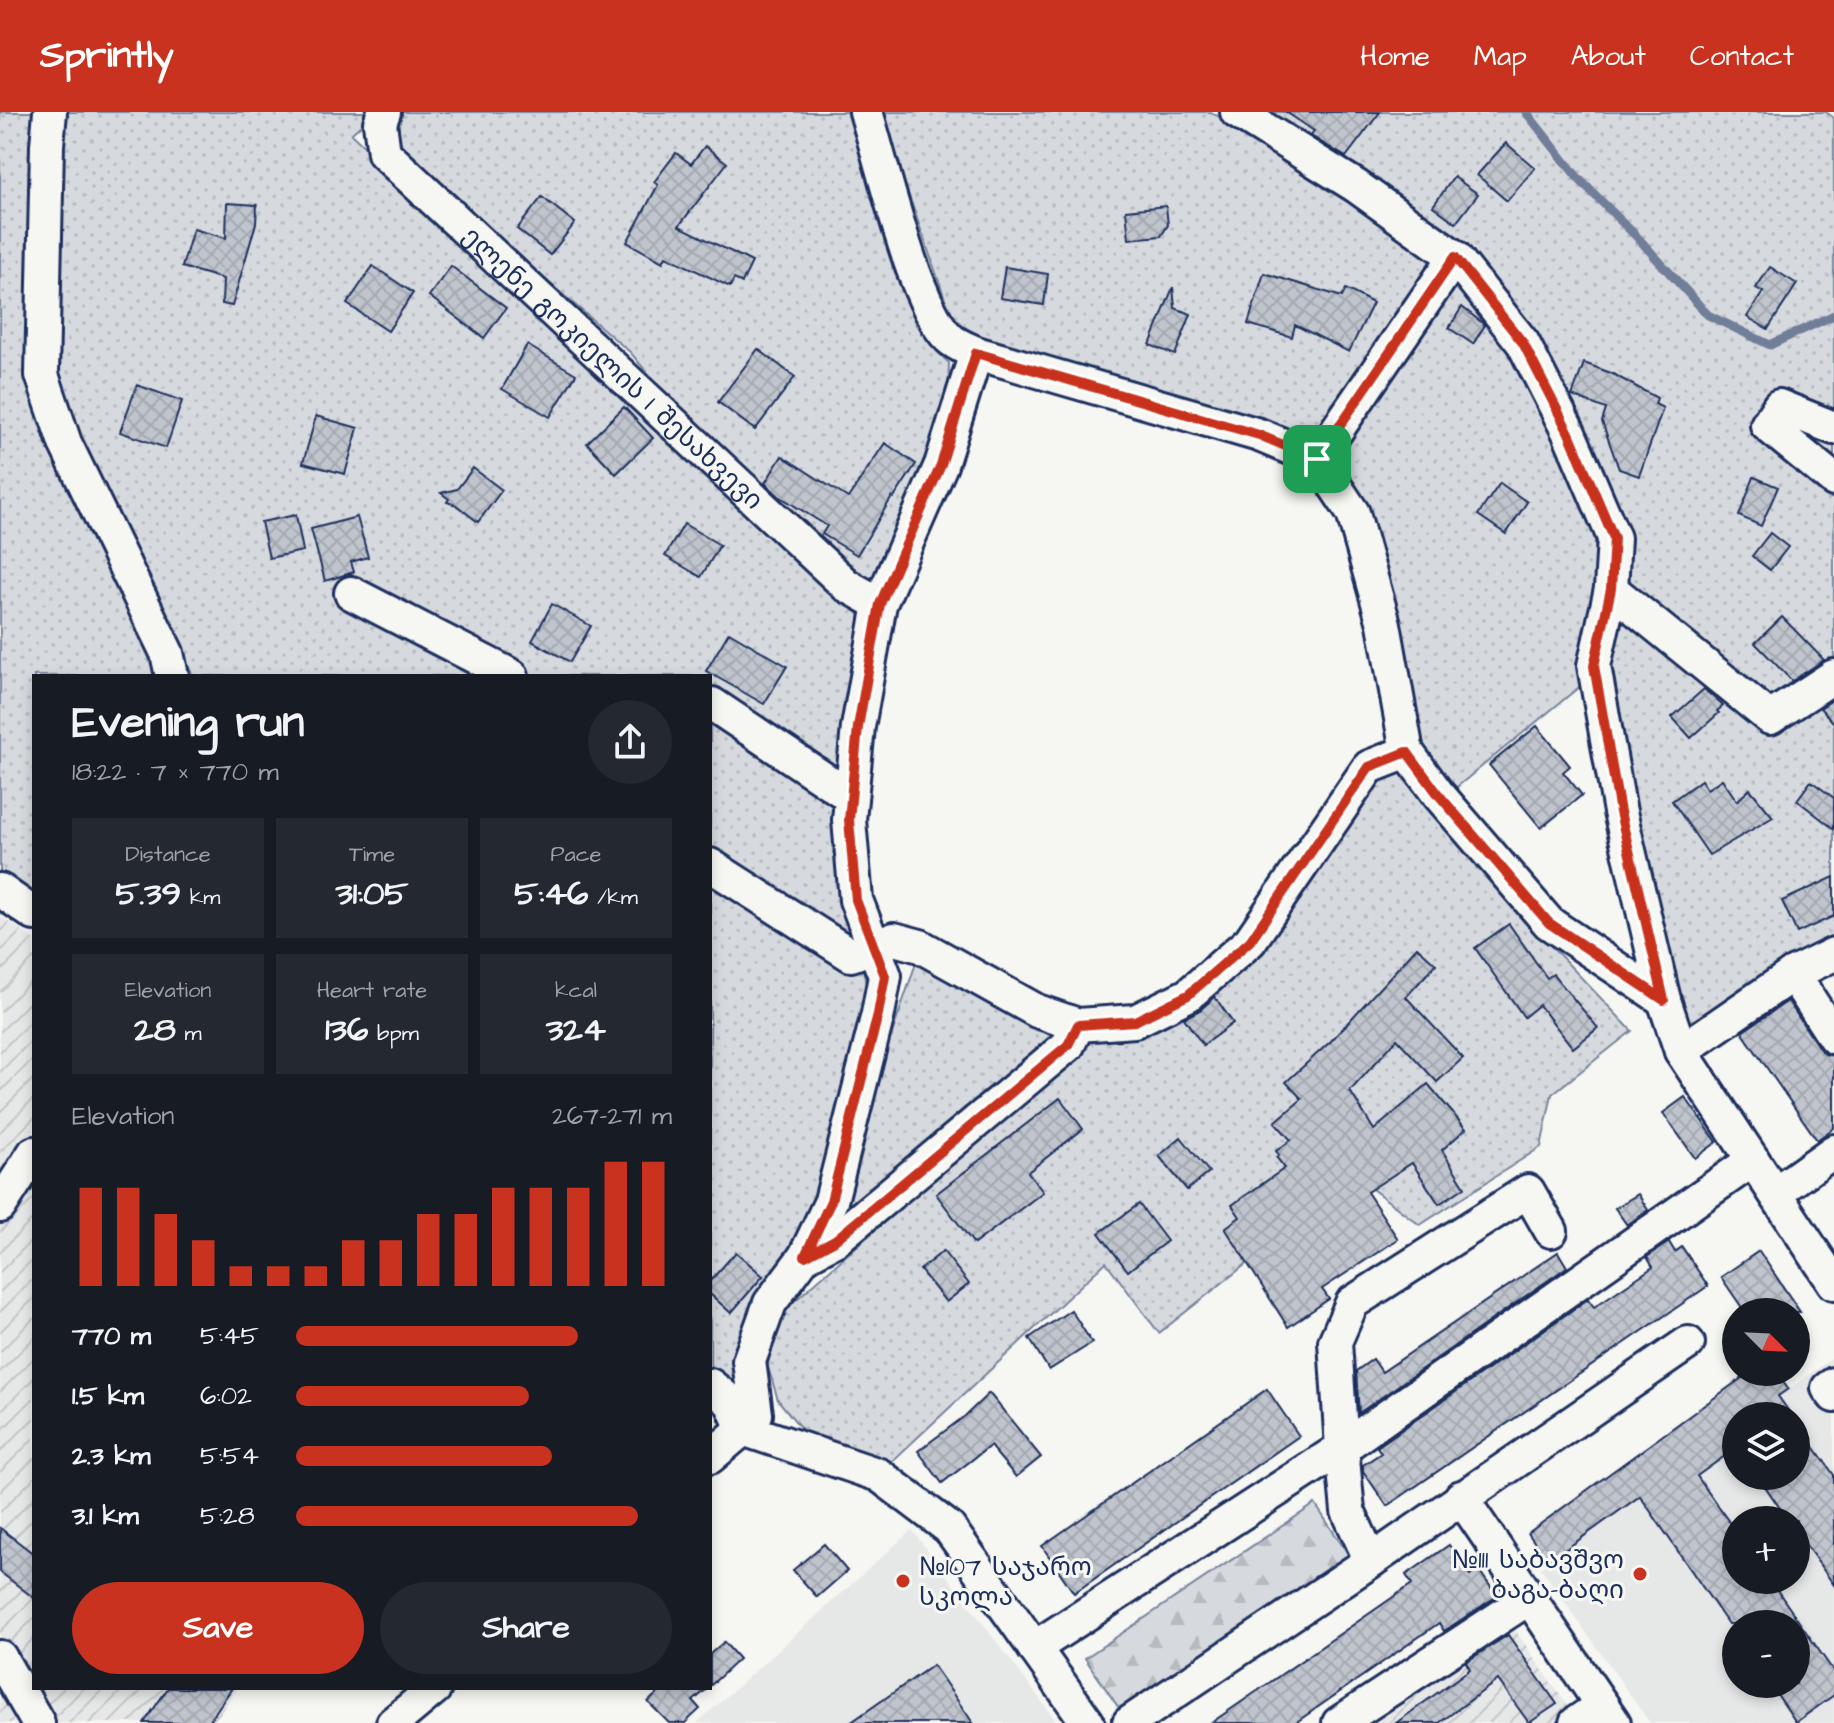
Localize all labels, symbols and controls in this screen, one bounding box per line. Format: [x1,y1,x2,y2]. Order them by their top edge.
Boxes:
text: Sprintly [40,30,173,82]
text: Home [1360,37,1430,76]
text: Map [1474,37,1527,76]
text: About [1571,37,1646,76]
text: Contact [1690,37,1794,76]
street label: ელენე გოკიელის I შესახვევი [454,218,771,518]
pin [1283,425,1351,493]
icon: arrive [1295,437,1339,481]
text: Evening run [72,693,304,754]
button: share [588,700,672,784]
text: 18:22 · 7 × 770 m [72,754,279,790]
text: Distance [125,839,211,870]
text: Time [349,839,395,870]
text: Pace [550,839,602,870]
text: 5.39 [116,870,181,918]
text: 31:05 [336,870,408,918]
text: 5:46 [514,870,588,918]
text: km [181,882,220,913]
text: /km [588,882,638,913]
text: Elevation [125,975,211,1006]
text: Heart rate [317,975,427,1006]
text: kcal [555,975,597,1006]
text: 28 [134,1006,176,1054]
text: 136 [325,1006,368,1054]
text: 324 [546,1006,606,1054]
text: m [176,1018,202,1049]
text: bpm [368,1018,419,1049]
text: Elevation [72,1098,174,1134]
text: 267–271 m [552,1098,672,1134]
north arrow [1722,1298,1810,1386]
map controls [1722,1298,1810,1698]
text: 770 m [72,1318,151,1354]
text: 5:45 [200,1318,259,1354]
text: 1.5 km [72,1378,144,1414]
text: 6:02 [200,1378,252,1414]
button: layers [1722,1402,1810,1490]
text: 2.3 km [72,1438,150,1474]
text: 5:54 [200,1438,259,1474]
text: 3.1 km [72,1498,139,1534]
text: 5:28 [200,1498,255,1534]
button: + [1722,1506,1810,1594]
place label: №111 საბავშვო ბაგა-ბაღი [1452,1542,1624,1608]
place label: №107 საჯარო სკოლა [919,1549,1092,1615]
marker: №111 საბავშვო ბაგა-ბაღი [1631,1565,1649,1583]
marker: №107 საჯარო სკოლა [894,1572,912,1590]
button: Save [72,1582,364,1674]
button: Share [380,1582,672,1674]
button: − [1722,1610,1810,1698]

